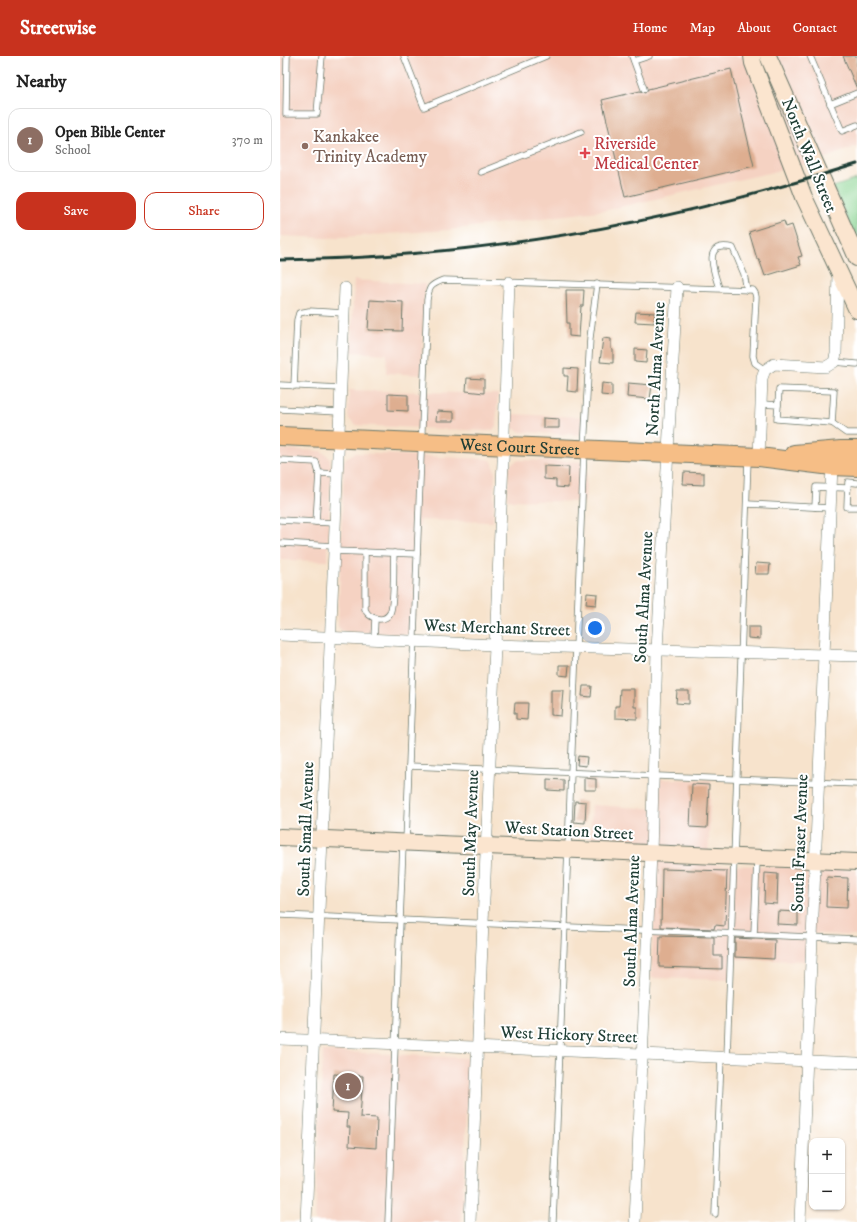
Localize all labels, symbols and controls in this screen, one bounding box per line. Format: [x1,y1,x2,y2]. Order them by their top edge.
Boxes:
text: Streetwise [20,17,96,40]
text: Home [633,19,667,37]
text: Map [689,19,715,37]
text: About [737,19,771,37]
text: Contact [793,19,837,37]
text: Nearby [16,71,66,93]
street label: North Wall Street [776,95,842,217]
text: Open Bible Center [55,123,165,142]
place label: Kankakee Trinity Academy [313,126,428,168]
text: 1 [28,132,32,148]
text: 370 m [232,132,263,148]
place label: Riverside Medical Center [594,133,699,175]
marker: Kankakee Trinity Academy [300,141,310,151]
text: School [55,142,91,158]
marker: Riverside Medical Center [579,147,591,159]
button: Save [16,192,136,230]
button: Share [144,192,264,230]
street label: North Alma Avenue [641,301,671,437]
street label: West Court Street [458,434,581,461]
street label: South Alma Avenue [630,531,658,664]
street label: West Merchant Street [422,614,571,642]
your location [585,618,605,638]
street label: South Small Avenue [293,761,319,897]
street label: South May Avenue [458,769,484,897]
street label: South Fraser Avenue [787,774,813,912]
street label: West Station Street [503,817,634,845]
street label: South Alma Avenue [619,855,645,987]
street label: West Hickory Street [499,1022,638,1048]
pin: 1 [335,1071,361,1101]
map controls [809,1138,845,1210]
button: + [809,1138,845,1174]
button: − [809,1174,845,1210]

